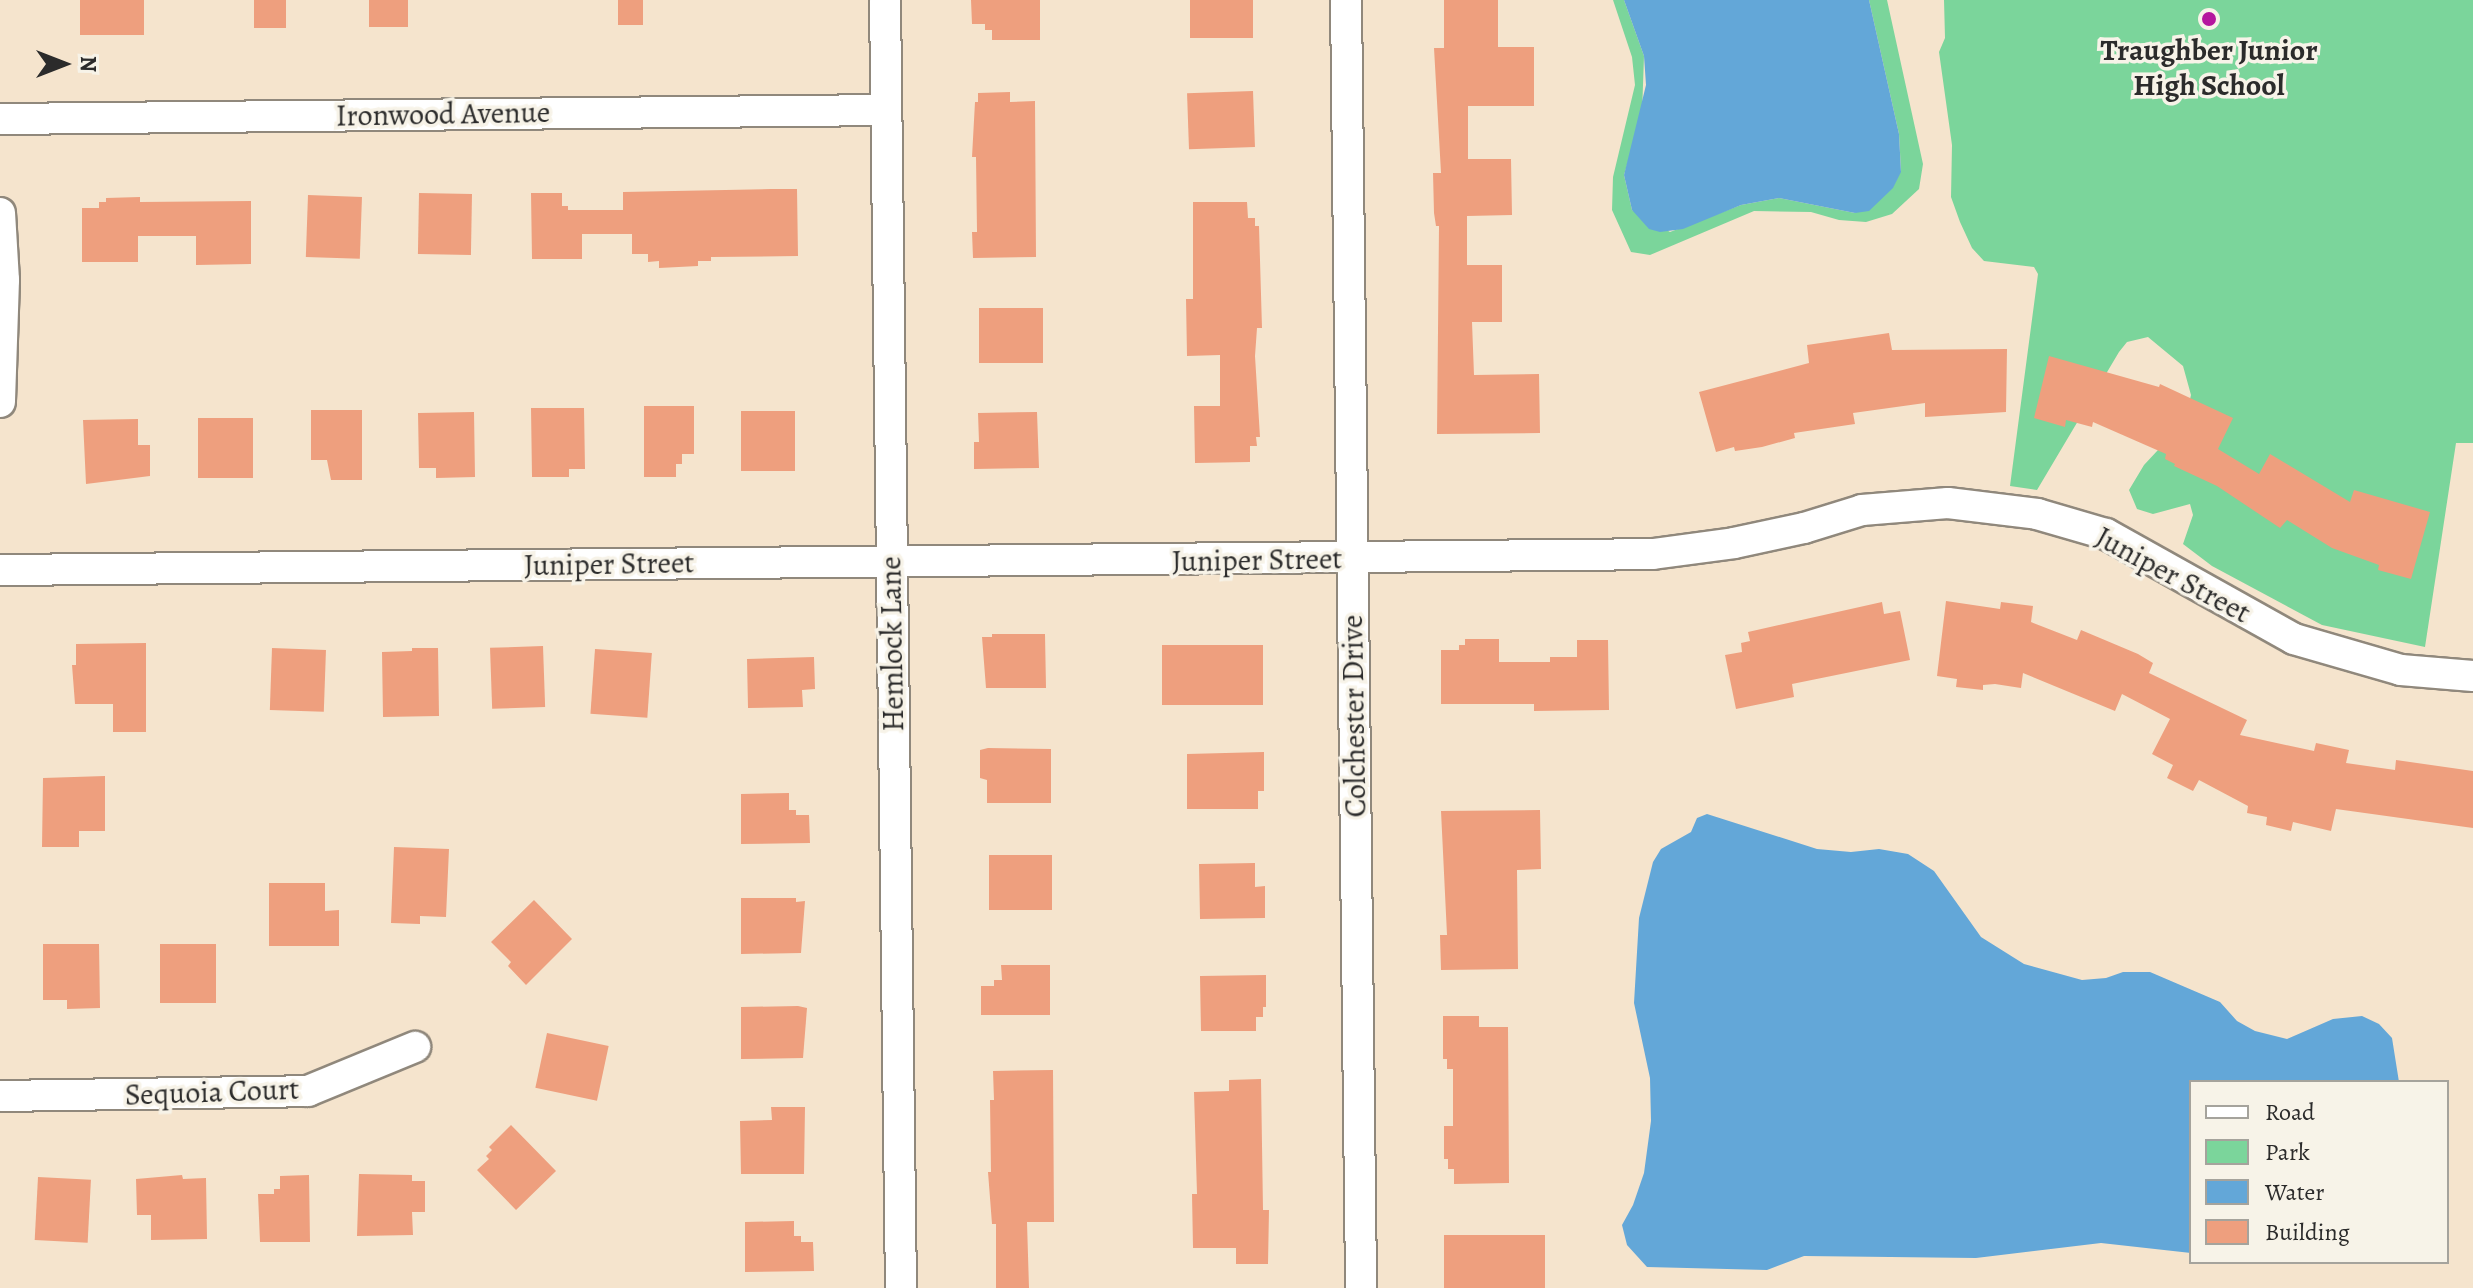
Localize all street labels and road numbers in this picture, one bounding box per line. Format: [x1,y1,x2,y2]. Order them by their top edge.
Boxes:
street label: Ironwood Avenue [335,94,551,134]
street label: Juniper Street [2089,519,2257,631]
street label: Juniper Street [1171,541,1343,579]
street label: Juniper Street [523,545,695,583]
street label: Hemlock Lane [872,556,912,732]
street label: Colchester Drive [1334,614,1374,818]
street label: Sequoia Court [124,1071,300,1113]

